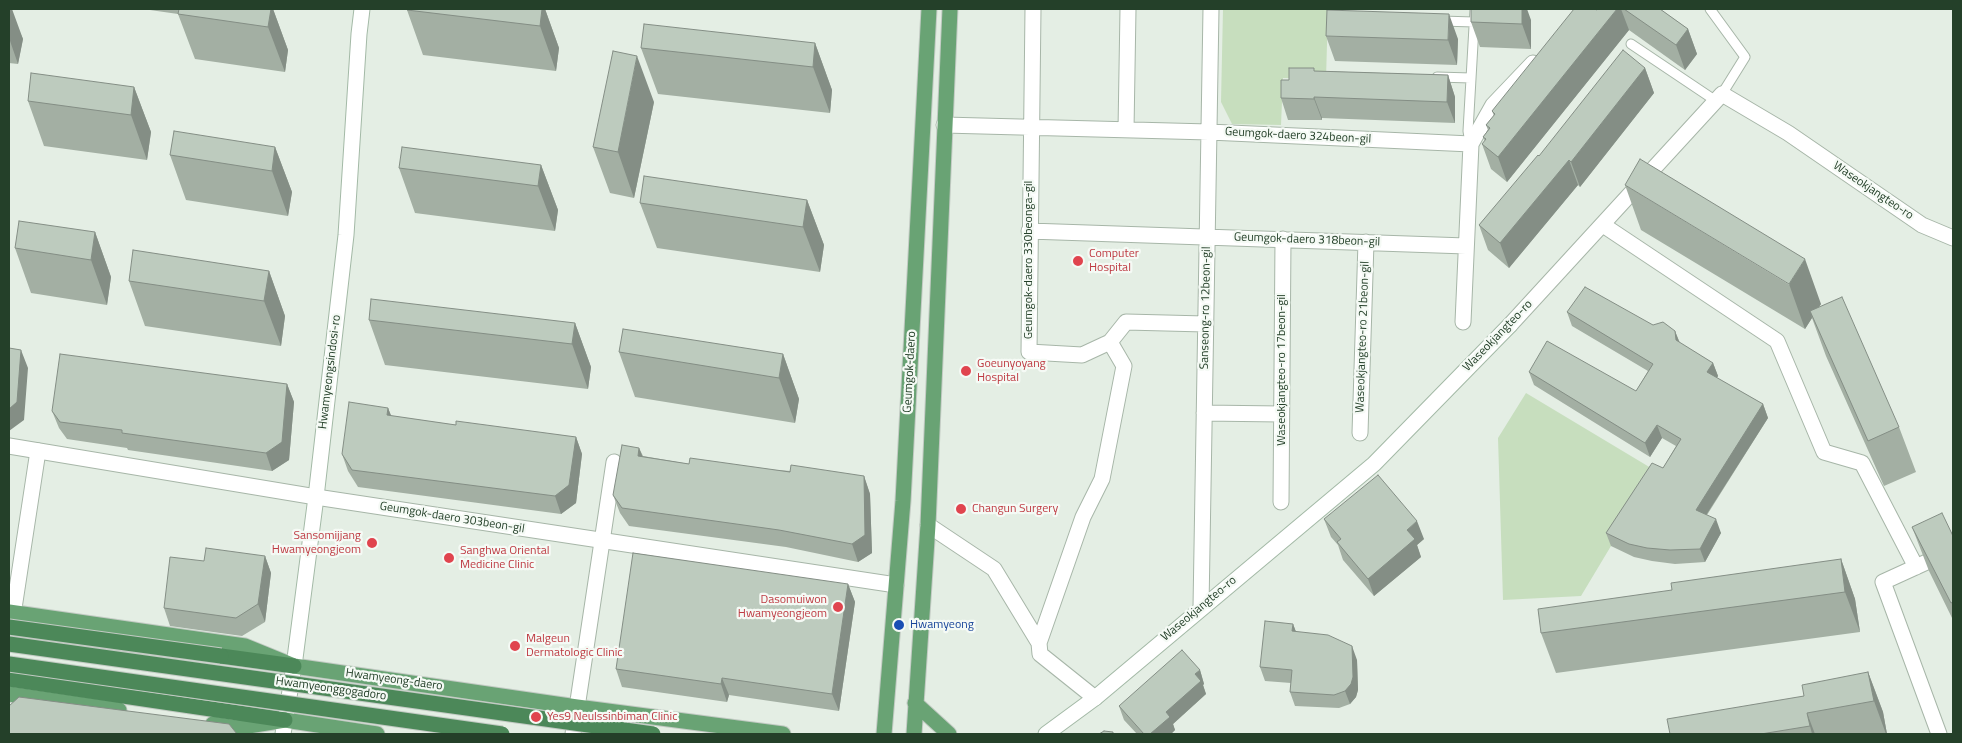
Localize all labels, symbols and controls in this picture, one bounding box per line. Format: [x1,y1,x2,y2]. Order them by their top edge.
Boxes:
street label: Geumgok-daero 324beon-gil [1224,125,1372,147]
street label: Waseokjangteo-ro [1830,159,1916,223]
street label: Geumgok-daero 330beonga-gil [1022,181,1036,339]
street label: Geumgok-daero 318beon-gil [1234,230,1380,250]
street label: Sanseong-ro 12beon-gil [1198,246,1214,370]
place label: Computer Hospital [1089,247,1139,275]
marker: Computer Hospital [1071,254,1085,268]
street label: Waseokjangteo-ro 21beon-gil [1353,261,1373,413]
street label: Waseokjangteo-ro 17beon-gil [1275,294,1289,446]
street label: Waseokjangteo-ro [1460,297,1536,375]
street label: Hwamyeongsindosi-ro [316,314,344,430]
street label: Geumgok-daero [901,331,919,413]
place label: Goeunyoyang Hospital [977,357,1046,385]
marker: Goeunyoyang Hospital [959,364,973,378]
street label: Geumgok-daero 303beon-gil [379,499,525,537]
marker: Changun Surgery [954,502,968,516]
place label: Changun Surgery [972,502,1058,516]
place label: Sansomijjang Hwamyeongjeom [272,529,361,557]
marker: Sansomijjang Hwamyeongjeom [365,536,379,550]
place label: Sanghwa Oriental Medicine Clinic [460,544,549,572]
marker: Sanghwa Oriental Medicine Clinic [442,551,456,565]
street label: Waseokjangteo-ro [1158,573,1240,645]
place label: Dasomuiwon Hwamyeongjeom [738,593,827,621]
marker: Dasomuiwon Hwamyeongjeom [831,600,845,614]
marker: Hwamyeong [892,618,906,632]
place label: Hwamyeong [910,618,974,632]
place label: Malgeun Dermatologic Clinic [526,632,623,660]
marker: Malgeun Dermatologic Clinic [508,639,522,653]
street label: Hwamyeong-daero [345,666,443,694]
street label: Hwamyeonggogadoro [275,674,387,704]
marker: Yes9 Neulssinbiman Clinic [529,710,543,724]
place label: Yes9 Neulssinbiman Clinic [547,710,677,724]

